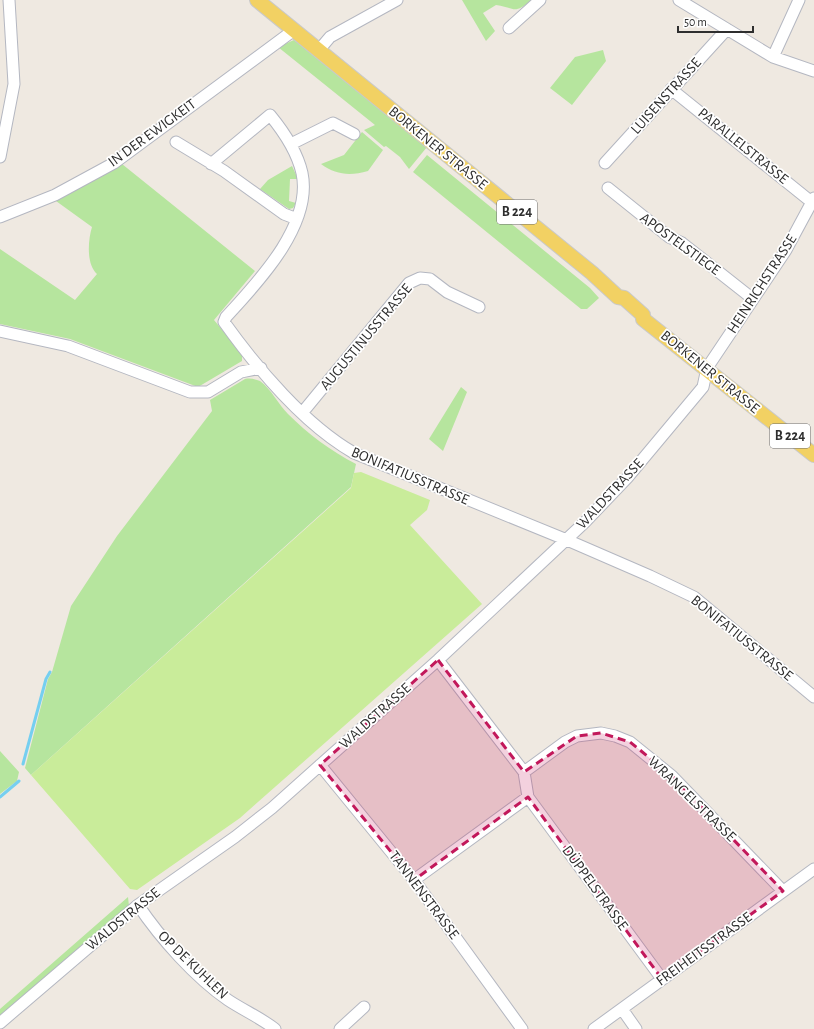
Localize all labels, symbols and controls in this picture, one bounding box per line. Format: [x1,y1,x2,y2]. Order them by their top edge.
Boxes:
scale bar [678,8,753,34]
text: 50 m [684,16,707,28]
street label: LUISENSTRASSE [628,55,704,137]
street label: IN DER EWIGKEIT [105,96,199,170]
street label: BORKENER STRASSE [386,104,490,192]
street label: PARALLELSTRASSE [695,105,791,187]
road number: B 224 [497,200,537,224]
street label: APOSTELSTIEGE [637,210,723,278]
street label: HEINRICHSTRASSE [725,232,799,336]
street label: AUGUSTINUSSTRASSE [317,281,415,393]
street label: BORKENER STRASSE [658,328,762,416]
road number: B 224 [770,424,810,448]
street label: BONIFATIUSSTRASSE [349,444,471,508]
street label: WALDSTRASSE [574,456,646,532]
street label: BONIFATIUSSTRASSE [688,592,796,684]
street label: WALDSTRASSE [336,680,414,752]
street label: WRANGELSTRASSE [645,754,739,844]
street label: DÜPPELSTRASSE [559,842,632,933]
street label: TANNENSTRASSE [386,848,462,942]
street label: WALDSTRASSE [83,885,163,953]
street label: FREIHEITSSTRASSE [653,909,755,989]
street label: OP DE KUHLEN [155,928,231,1002]

